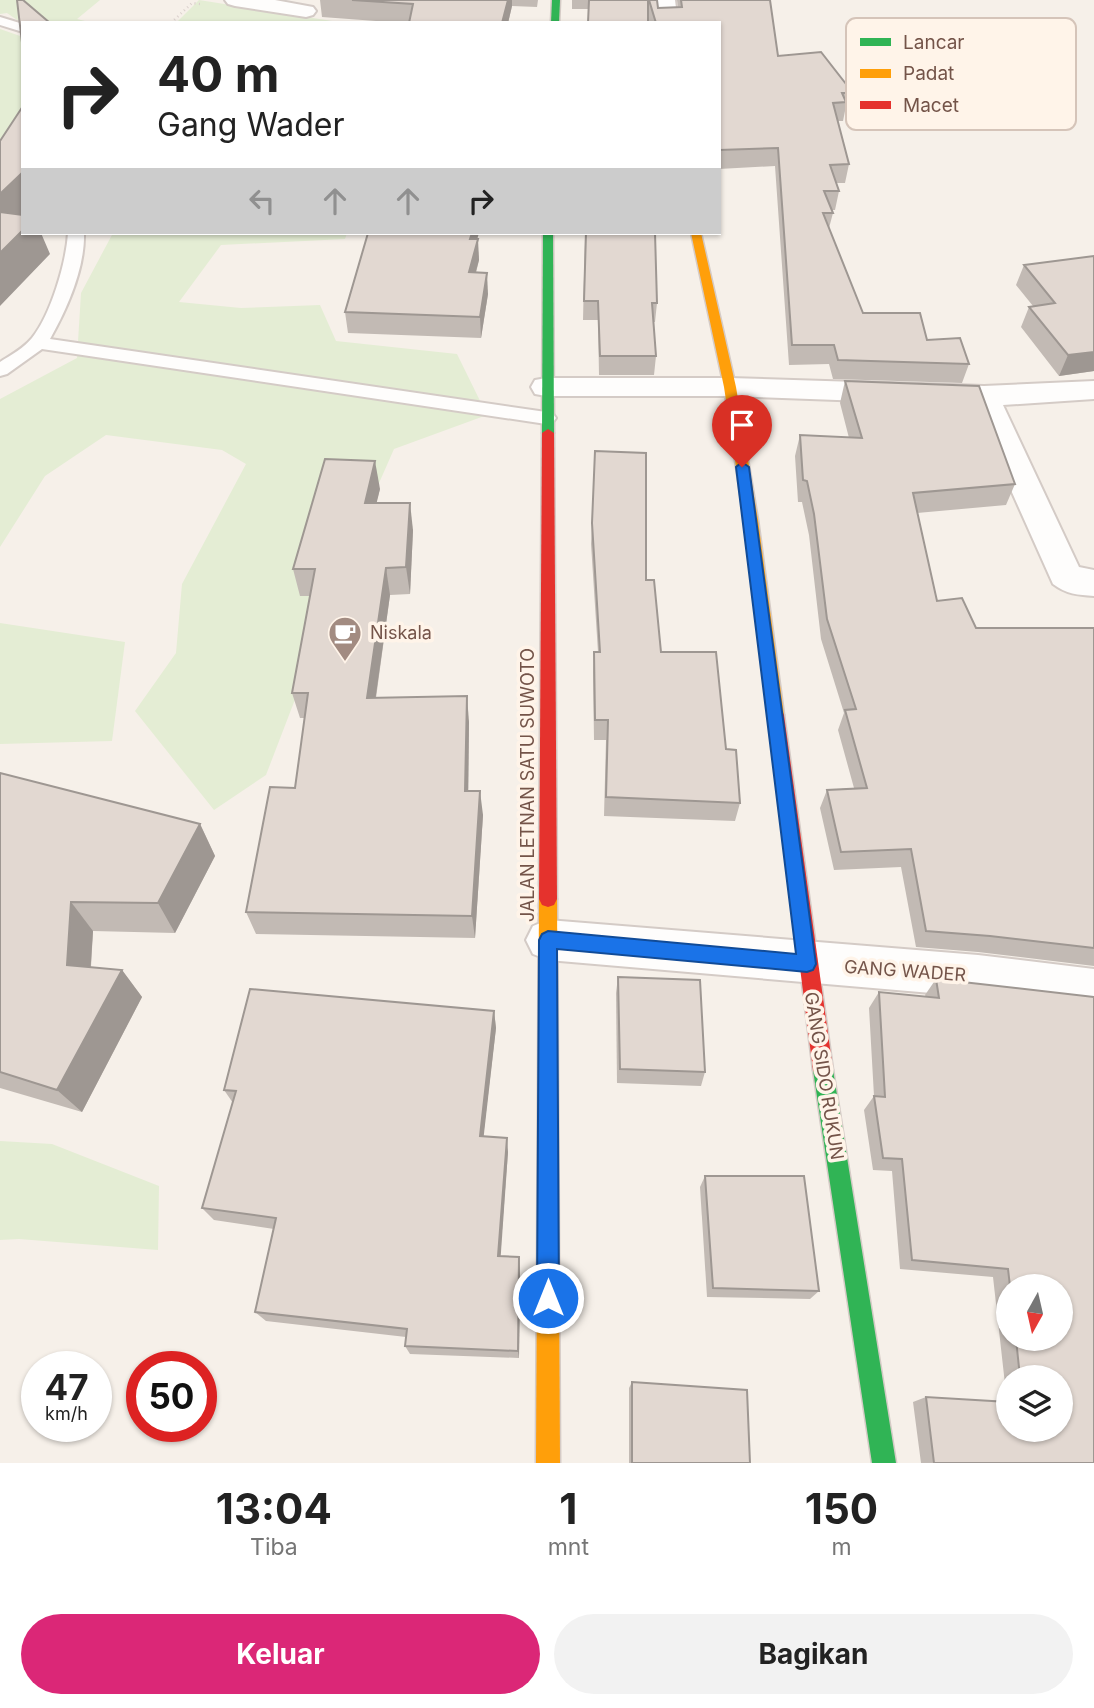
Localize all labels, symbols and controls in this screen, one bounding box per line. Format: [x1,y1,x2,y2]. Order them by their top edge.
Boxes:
legend [846,18,1076,130]
text: Lancar [903,31,965,54]
text: 40 m [157,45,280,104]
icon: right [42,49,133,140]
text: Padat [903,62,954,85]
text: Macet [903,94,959,117]
text: Gang Wader [157,105,345,144]
icon: left [243,182,281,220]
icon: ahead [316,182,354,220]
icon: ahead [389,182,427,220]
icon: right [462,182,500,220]
pin [712,395,772,467]
icon: arrive [723,406,761,444]
cafe icon: Niskala [326,614,364,663]
place label: Niskala [370,622,432,643]
street label: JALAN LETNAN SATU SUWOTO [517,648,538,922]
street label: GANG WADER [843,956,967,985]
street label: GANG SIDO RUKUN [801,990,848,1161]
position arrow [511,1261,585,1335]
north arrow [996,1274,1073,1351]
map controls [996,1274,1073,1442]
speed limit sign: 50 [126,1351,217,1442]
button: layers [996,1365,1073,1442]
text: 47 [44,1366,89,1408]
text: km/h [45,1403,88,1424]
text: 13:04 [216,1483,332,1534]
text: 1 [559,1483,577,1534]
text: 150 [805,1483,878,1534]
text: Tiba [250,1533,298,1561]
text: mnt [548,1533,589,1561]
text: m [831,1533,852,1561]
button: Keluar [21,1614,540,1694]
button: Bagikan [554,1614,1073,1694]

